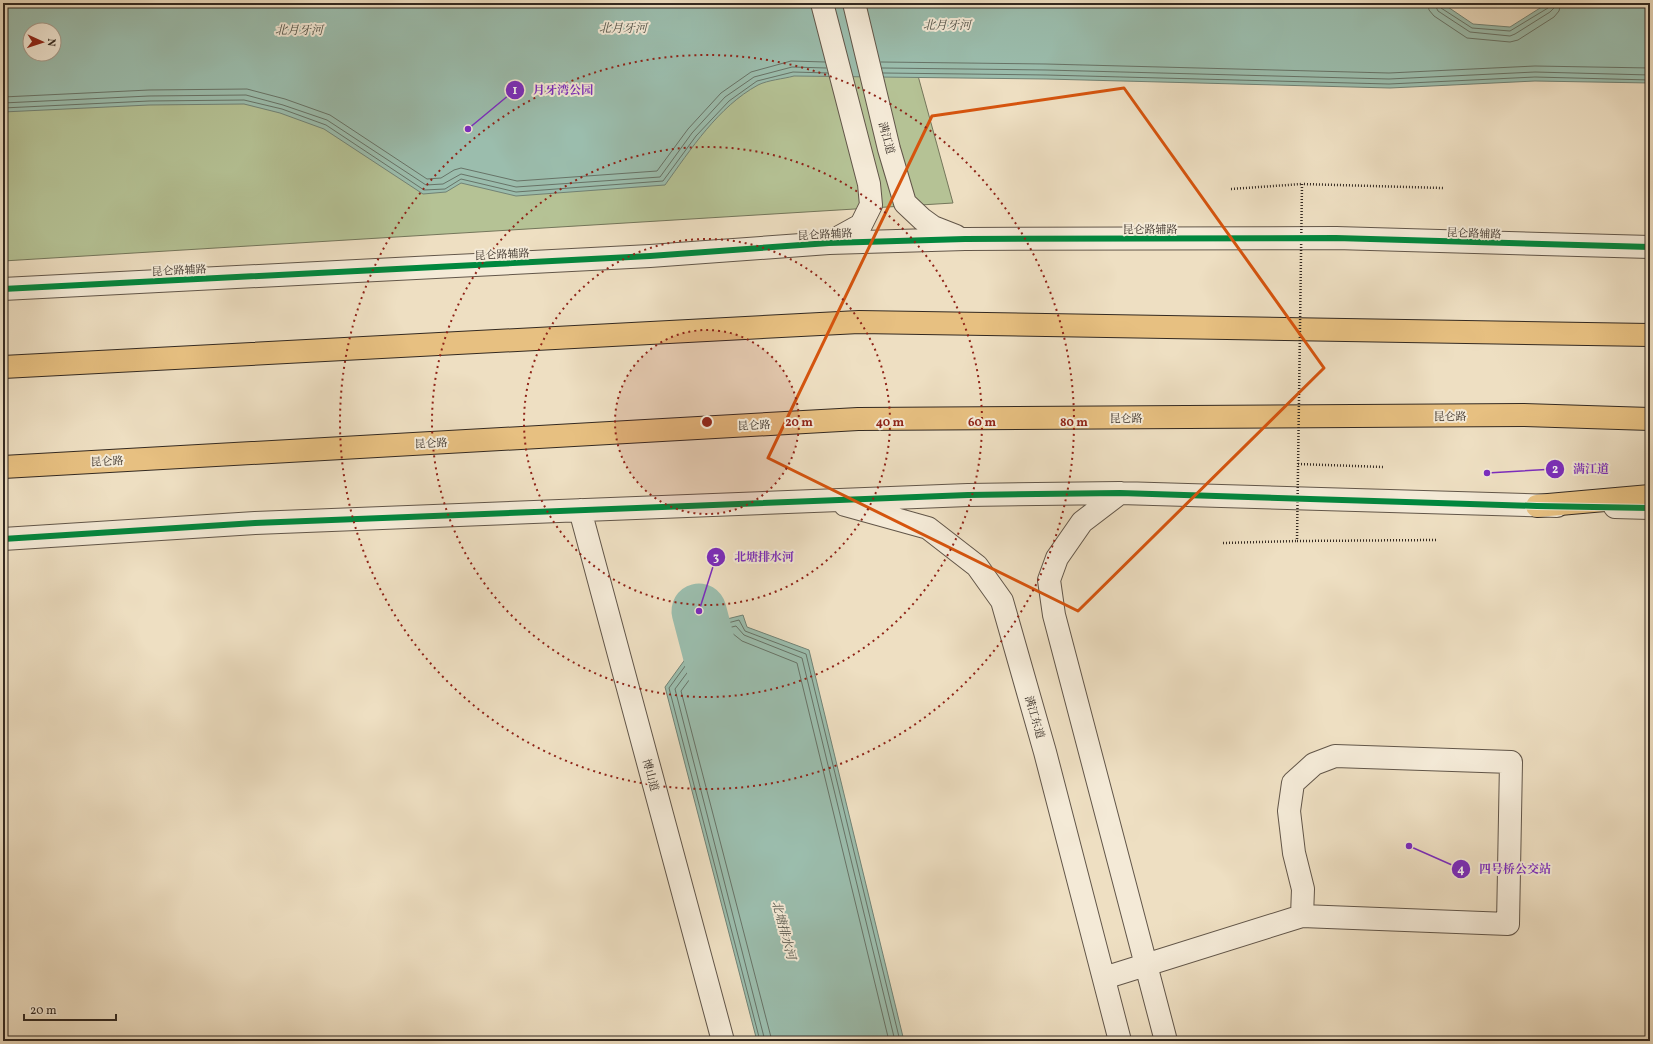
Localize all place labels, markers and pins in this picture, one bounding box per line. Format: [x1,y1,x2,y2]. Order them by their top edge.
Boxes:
callout: 月牙湾公园 [505,78,601,102]
centre of rings [700,415,714,429]
callout: 满江道 [1545,457,1617,481]
callout: 北塘排水河 [706,545,802,569]
callout: 四号桥公交站 [1451,857,1559,881]

